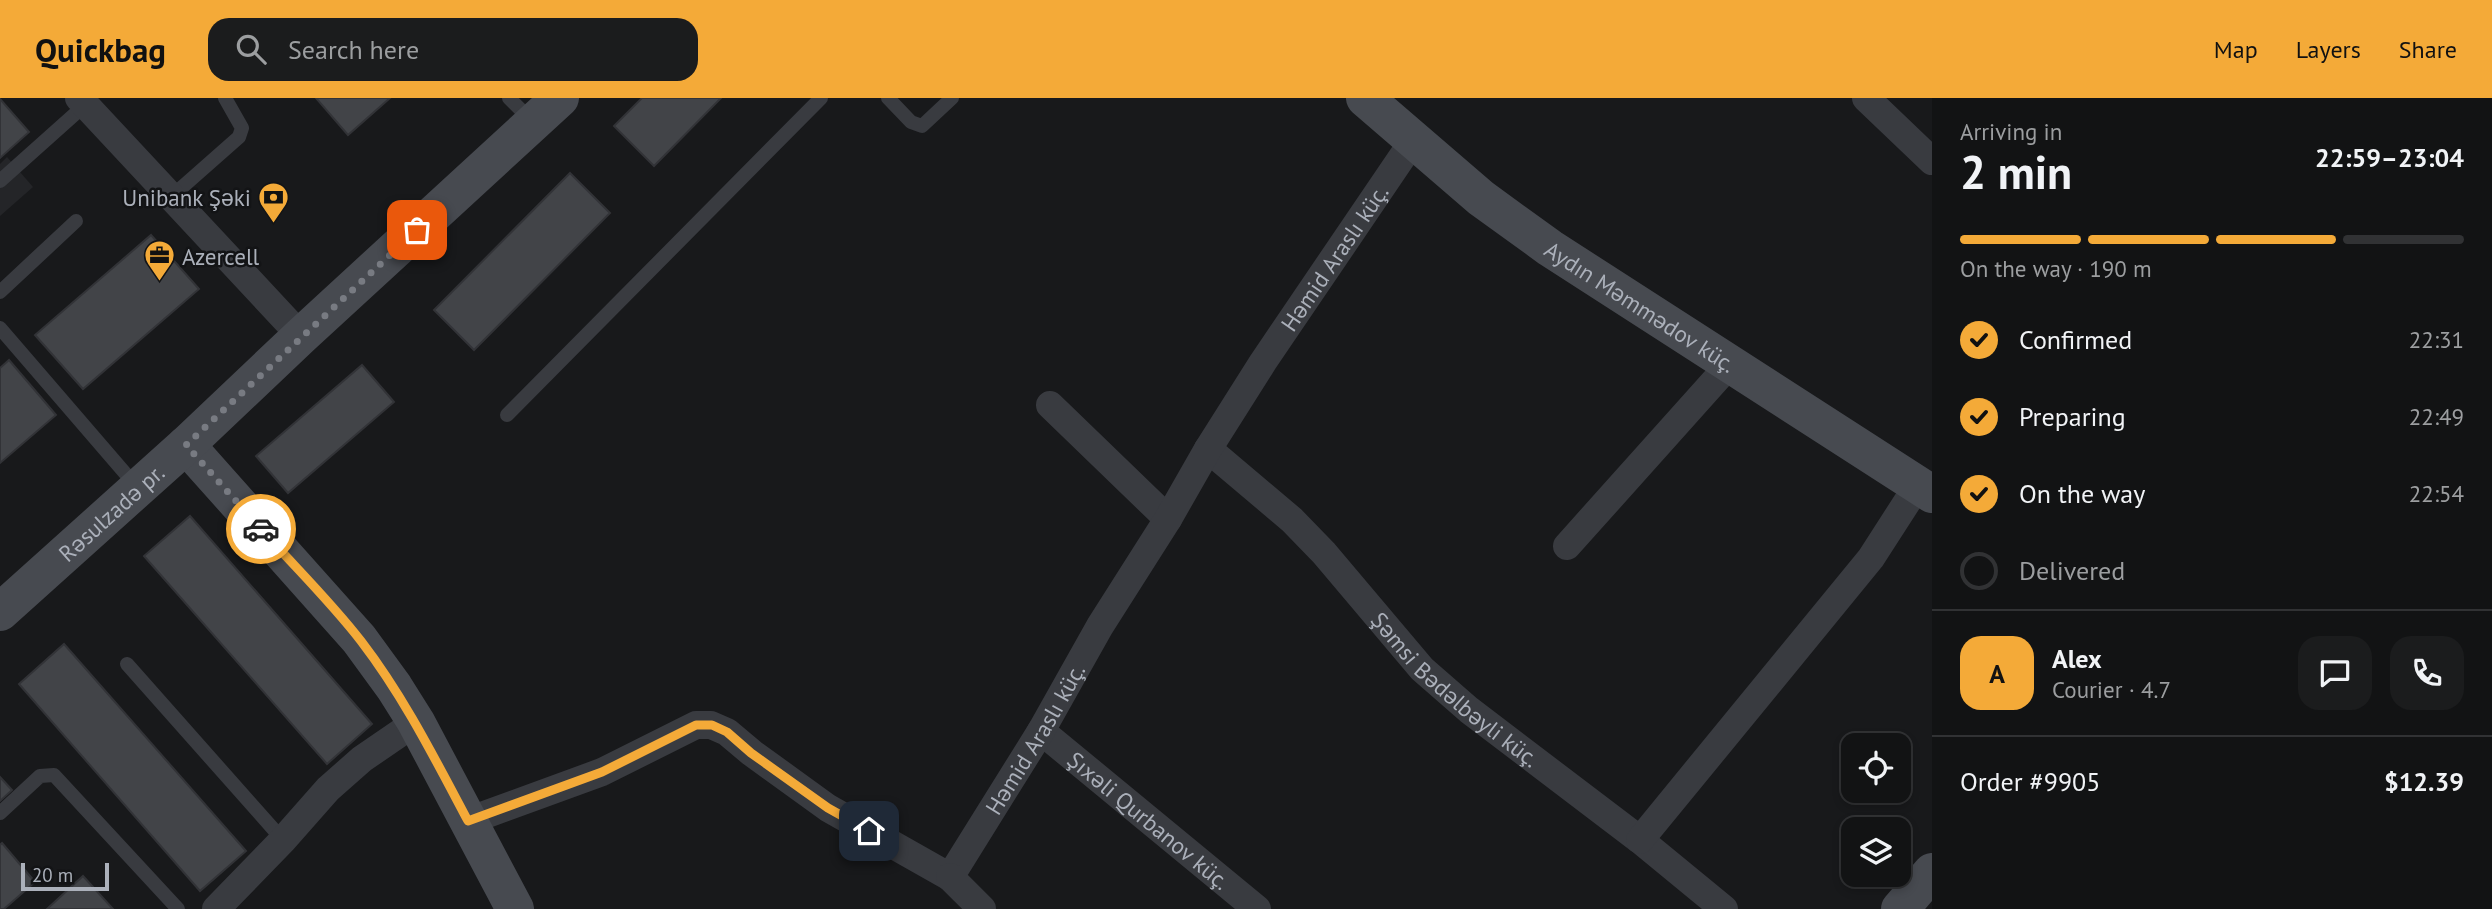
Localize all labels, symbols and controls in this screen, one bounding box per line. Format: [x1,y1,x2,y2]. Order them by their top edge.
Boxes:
search box [208,18,698,81]
text: Quickbag [35,28,166,71]
icon: search [232,30,270,68]
text: Search here [288,33,419,66]
text: Map [2214,34,2258,65]
text: Layers [2296,34,2361,65]
text: Share [2399,34,2457,65]
text: Arriving in [1960,117,2062,146]
text: 22:59–23:04 [2315,141,2464,174]
text: 2 min [1960,142,2072,202]
street label: Həmid Araslı küç. [1274,179,1394,336]
bank icon: Unibank Şəki [257,180,291,224]
place label: Unibank Şəki [122,183,251,212]
pin [387,200,447,260]
icon: bag [398,211,436,249]
street label: Aydın Məmmədov küç. [1540,234,1741,378]
office icon: Azercell [142,239,176,283]
place label: Azercell [182,242,260,271]
text: On the way · 190 m [1960,254,2152,283]
icon: check [1960,321,1998,359]
text: Confirmed [2019,323,2132,356]
text: 22:31 [2409,325,2464,354]
icon: check [1960,398,1998,436]
text: Preparing [2019,400,2126,433]
text: 22:49 [2409,402,2464,431]
street label: Rəsulzadə pr. [52,458,170,567]
icon: check [1960,475,1998,513]
text: On the way [2019,477,2145,510]
text: 22:54 [2409,479,2464,508]
courier [226,494,296,564]
icon: car [242,510,280,548]
text: Delivered [2019,554,2125,587]
street label: Şəmsi Bədəlbəyli küç. [1365,606,1545,773]
button: chat [2298,636,2372,710]
button: phone [2390,636,2464,710]
text: Alex [2052,642,2102,675]
text: A [1989,657,2005,690]
street label: Həmid Araslı küç. [978,658,1091,820]
text: Courier · 4.7 [2052,675,2171,704]
map controls [1841,733,1911,887]
button: locate [1841,733,1911,803]
street label: Şıxəli Qurbanov küç. [1062,745,1236,895]
text: Order #9905 [1960,765,2100,798]
text: $12.39 [2384,765,2464,798]
pin [839,801,899,861]
icon: home [850,812,888,850]
button: layers [1841,817,1911,887]
scale bar [21,860,108,892]
text: 20 m [32,863,73,887]

